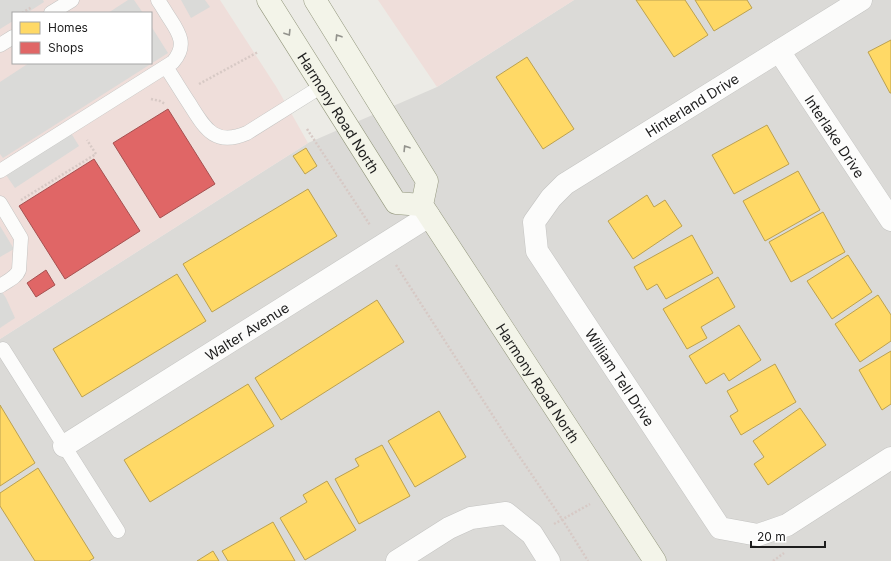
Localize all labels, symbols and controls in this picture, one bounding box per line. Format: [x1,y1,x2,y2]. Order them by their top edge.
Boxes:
legend [12,12,152,64]
text: Homes [48,20,88,35]
one-way arrow [284,29,291,36]
one-way arrow [336,34,343,41]
text: Shops [48,40,84,55]
street label: Harmony Road North [295,49,383,176]
street label: Hinterland Drive [642,69,742,141]
street label: Interlake Drive [802,91,869,181]
one-way arrow [404,145,411,152]
street label: Walter Avenue [202,298,292,364]
street label: Harmony Road North [493,320,584,446]
street label: William Tell Drive [582,325,659,429]
scale bar [751,523,825,549]
text: 20 m [757,529,786,544]

